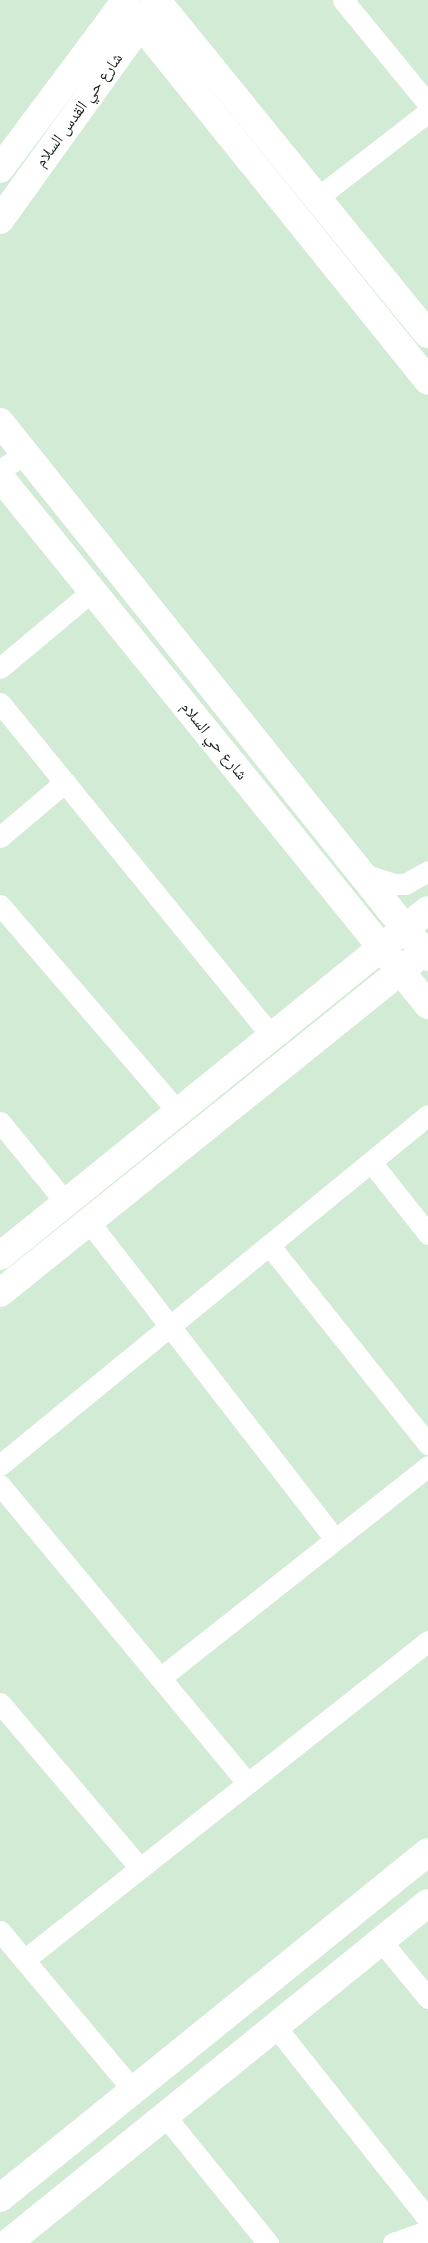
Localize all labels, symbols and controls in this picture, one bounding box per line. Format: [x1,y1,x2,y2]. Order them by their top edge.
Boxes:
street label: شارع حي القدس السلام [31,49,127,171]
street label: شارع حي السلام [177,698,251,784]

